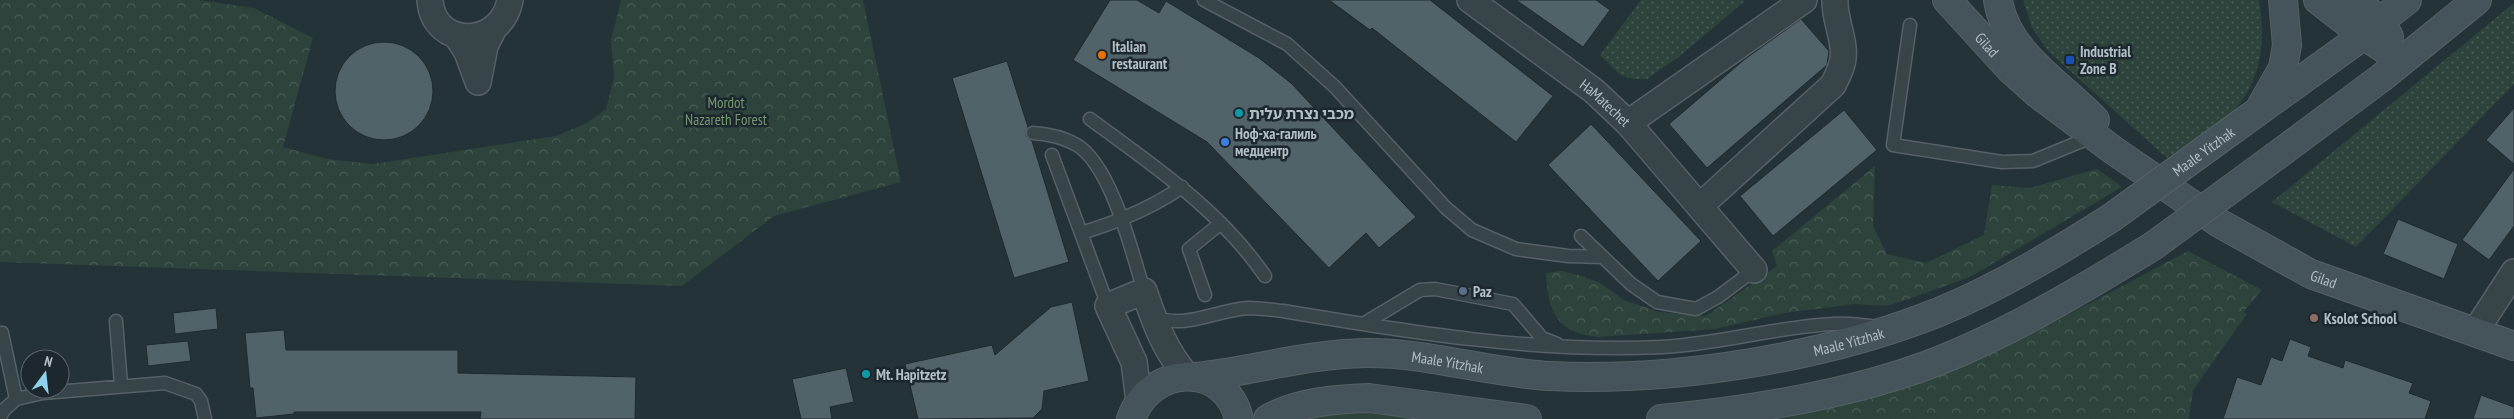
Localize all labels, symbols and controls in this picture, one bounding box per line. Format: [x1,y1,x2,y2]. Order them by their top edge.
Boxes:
street label: Gilad [1971,28,2003,61]
place label: Italian restaurant [1112,37,1168,73]
place label: Industrial Zone B [2080,42,2131,78]
marker: Italian restaurant [1096,49,1108,61]
marker: Industrial Zone B [2064,54,2076,66]
street label: HaMatechet [1576,75,1635,130]
park label: Mordot Nazareth Forest [685,93,767,129]
place label: מכבי נצרת עלית [1249,104,1355,123]
marker: מכבי נצרת עלית [1233,107,1245,119]
street label: Maale Yitzhak [2168,122,2238,180]
place label: Ноф-ха-галиль медцентр [1235,124,1317,160]
marker: Ноф-ха-галиль медцентр [1219,136,1231,148]
street label: Gilad [2308,265,2340,292]
place label: Paz [1473,282,1492,301]
marker: Paz [1457,285,1469,297]
place label: Ksolot School [2324,309,2397,328]
marker: Ksolot School [2308,312,2320,324]
street label: Maale Yitzhak [1811,323,1886,360]
street label: Maale Yitzhak [1411,346,1485,377]
north arrow [20,349,70,399]
text: N [42,352,54,371]
place label: Mt. Hapitzetz [876,365,947,384]
marker: Mt. Hapitzetz [860,368,872,380]

